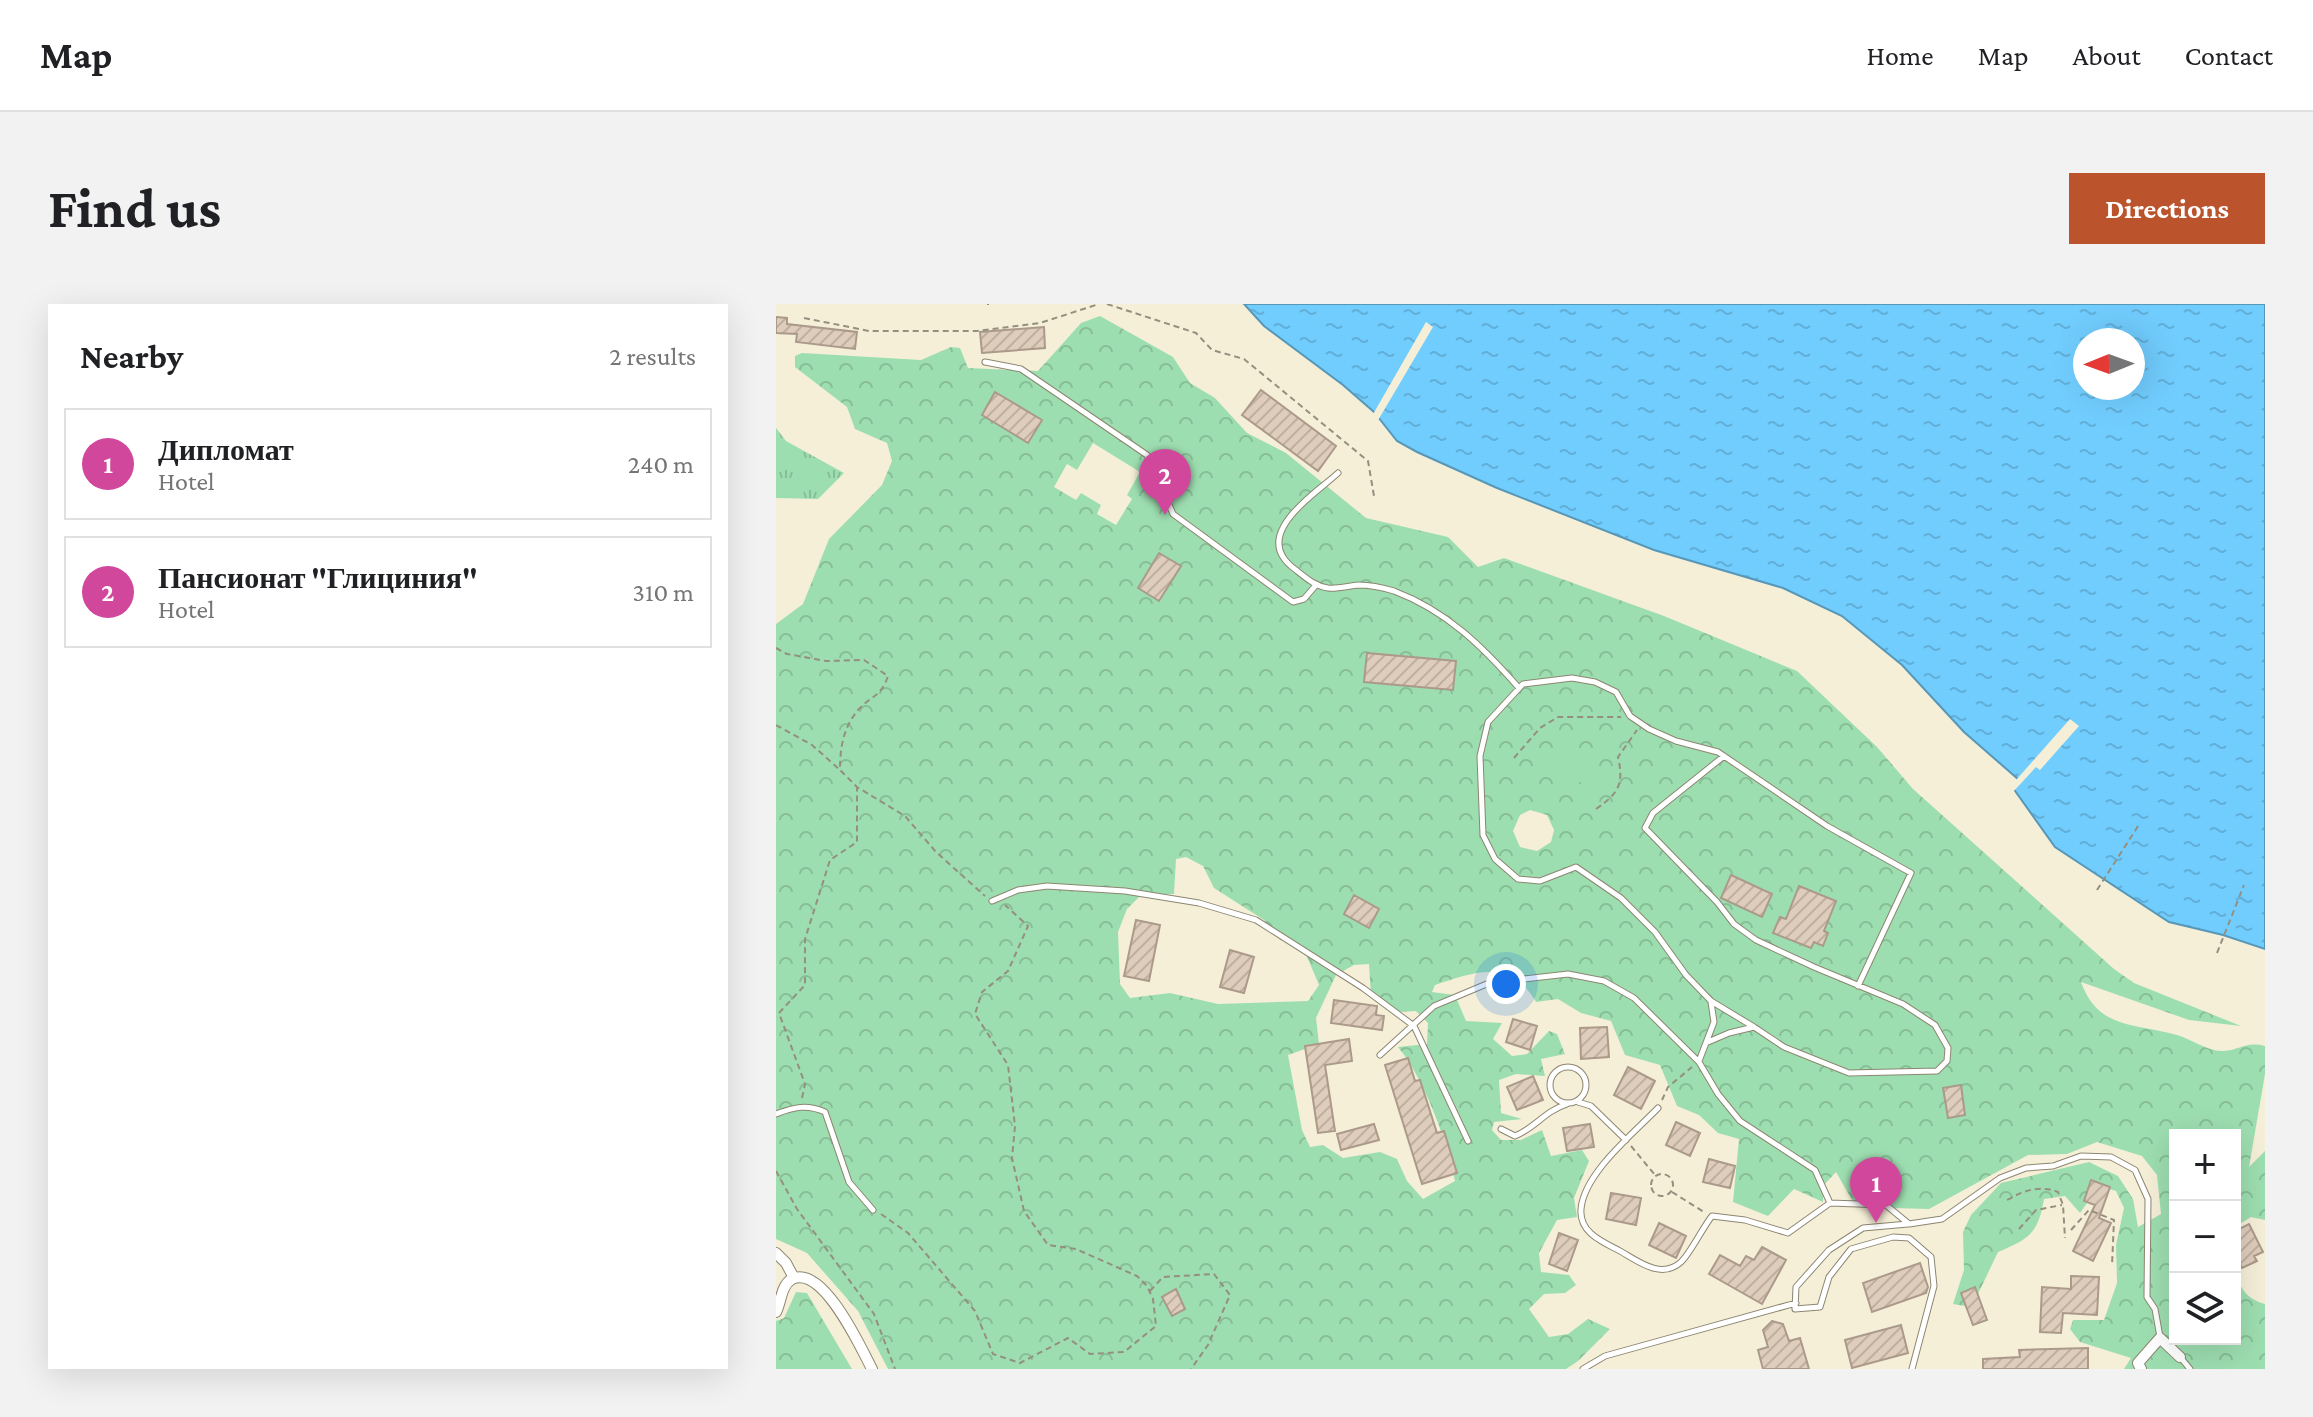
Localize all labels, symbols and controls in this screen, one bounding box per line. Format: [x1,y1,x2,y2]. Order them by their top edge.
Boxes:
text: Map [40,34,113,76]
text: Home [1867,40,1934,71]
text: Map [1978,40,2029,71]
text: About [2073,40,2141,71]
text: Contact [2185,40,2273,71]
button: Directions [2069,173,2265,244]
text: Find us [48,177,221,239]
north arrow [2073,328,2145,400]
text: Nearby [80,338,183,375]
text: 2 results [609,342,696,371]
text: Дипломат [158,433,294,466]
pin: 2 [1139,449,1191,515]
text: 1 [103,450,113,479]
text: 240 m [628,450,694,479]
text: Hotel [158,467,215,496]
text: Пансионат "Глициния" [158,561,478,594]
text: 2 [101,578,115,607]
text: 310 m [633,578,694,607]
text: Hotel [158,595,215,624]
your location [1486,964,1526,1004]
map controls [2169,1129,2241,1345]
button: + [2169,1129,2241,1201]
pin: 1 [1850,1157,1902,1223]
button: − [2169,1201,2241,1273]
button: layers [2169,1273,2241,1345]

